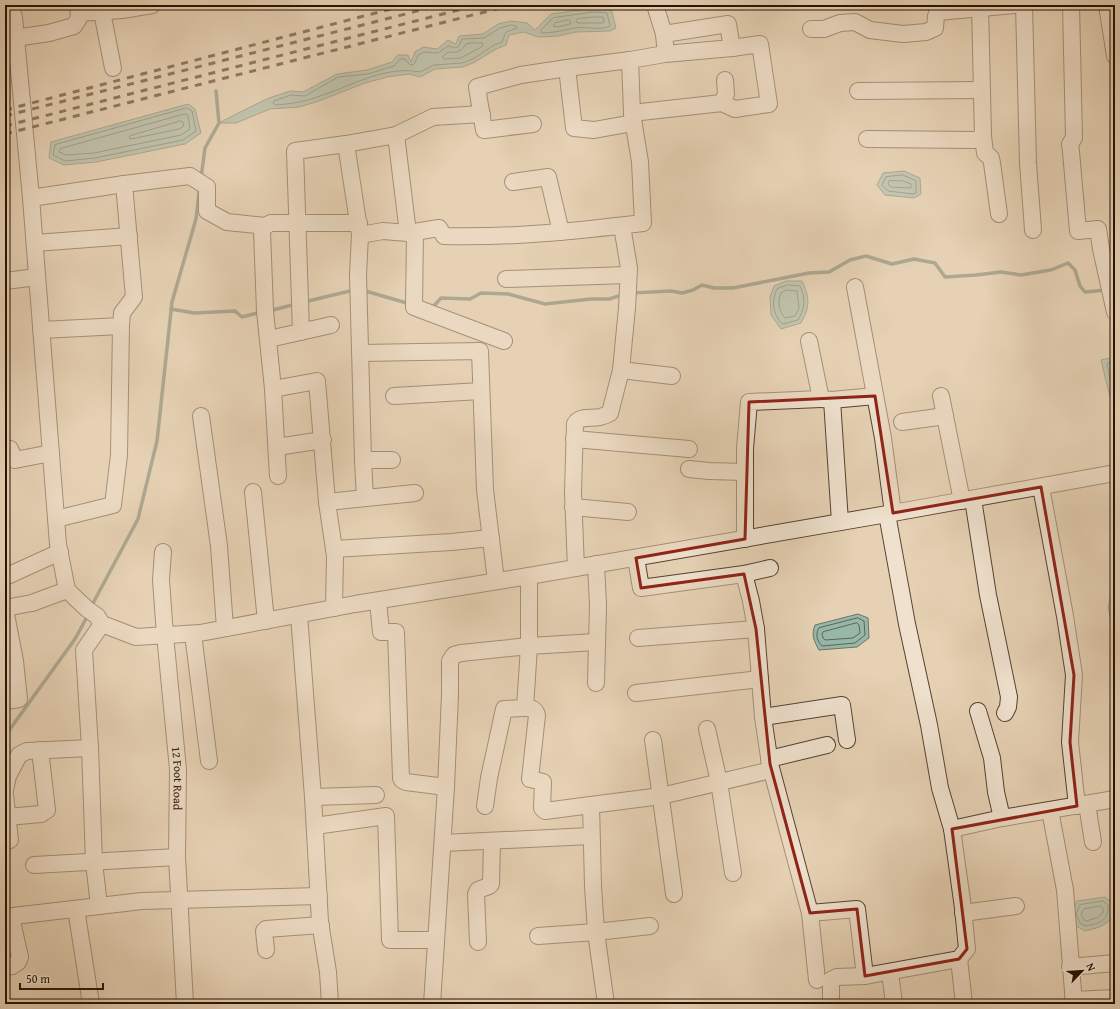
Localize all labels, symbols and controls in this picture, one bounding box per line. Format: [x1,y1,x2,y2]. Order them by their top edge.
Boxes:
street label: 12 Foot Road [168,745,187,811]
north arrow [1062,951,1102,991]
text: N [1082,960,1100,974]
scale bar [20,965,103,991]
text: 50 m [26,970,50,987]

